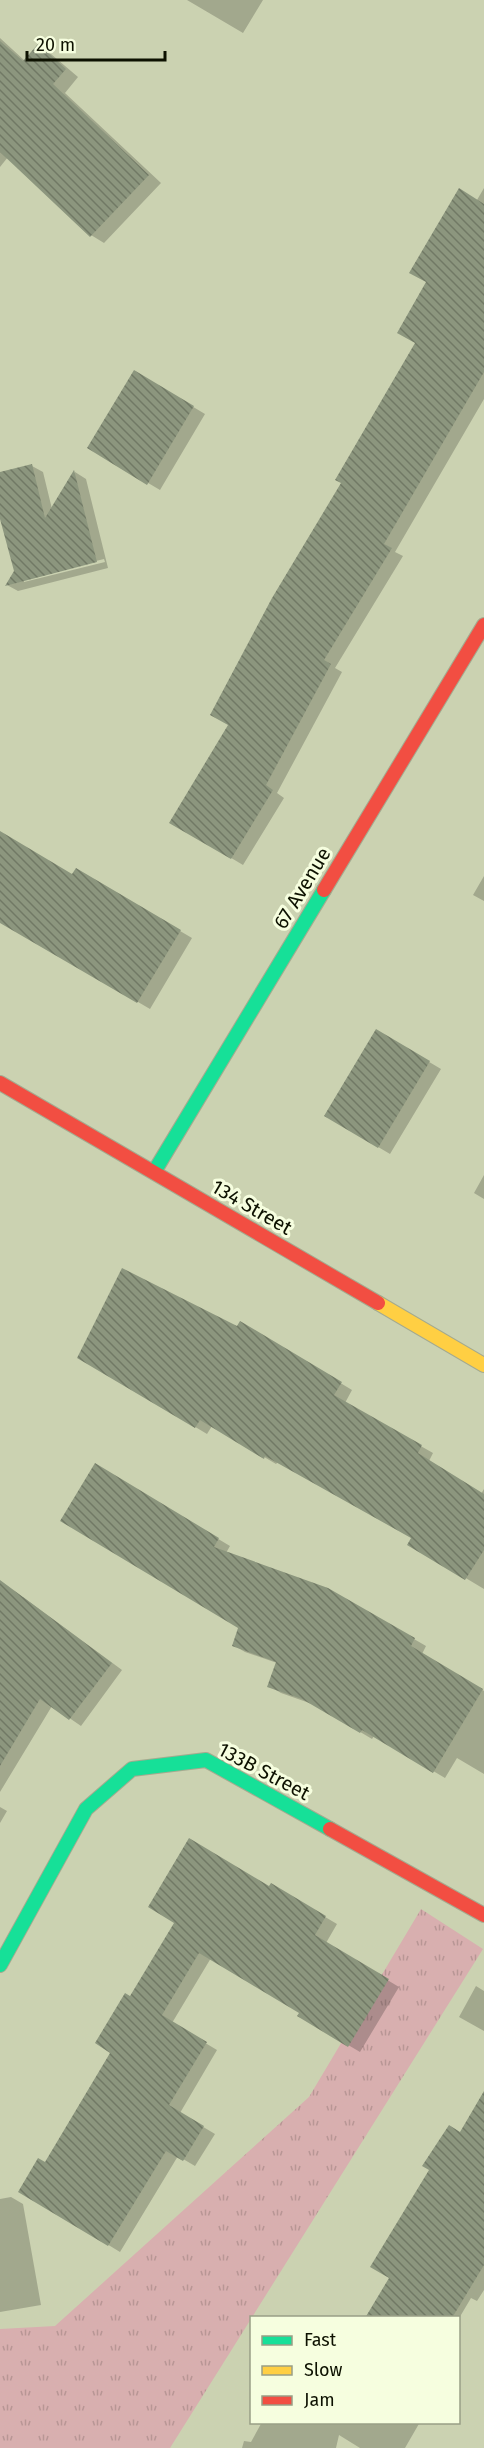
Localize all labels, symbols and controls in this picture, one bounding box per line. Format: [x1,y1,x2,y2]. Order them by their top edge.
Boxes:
scale bar [27,24,165,62]
text: 20 m [36,34,75,56]
street label: 67 Avenue [268,843,336,933]
street label: 134 Street [208,1174,297,1240]
street label: 133B Street [214,1737,315,1806]
legend [250,2316,460,2424]
text: Fast [304,2329,337,2351]
text: Slow [304,2359,343,2381]
text: Jam [304,2389,335,2411]

